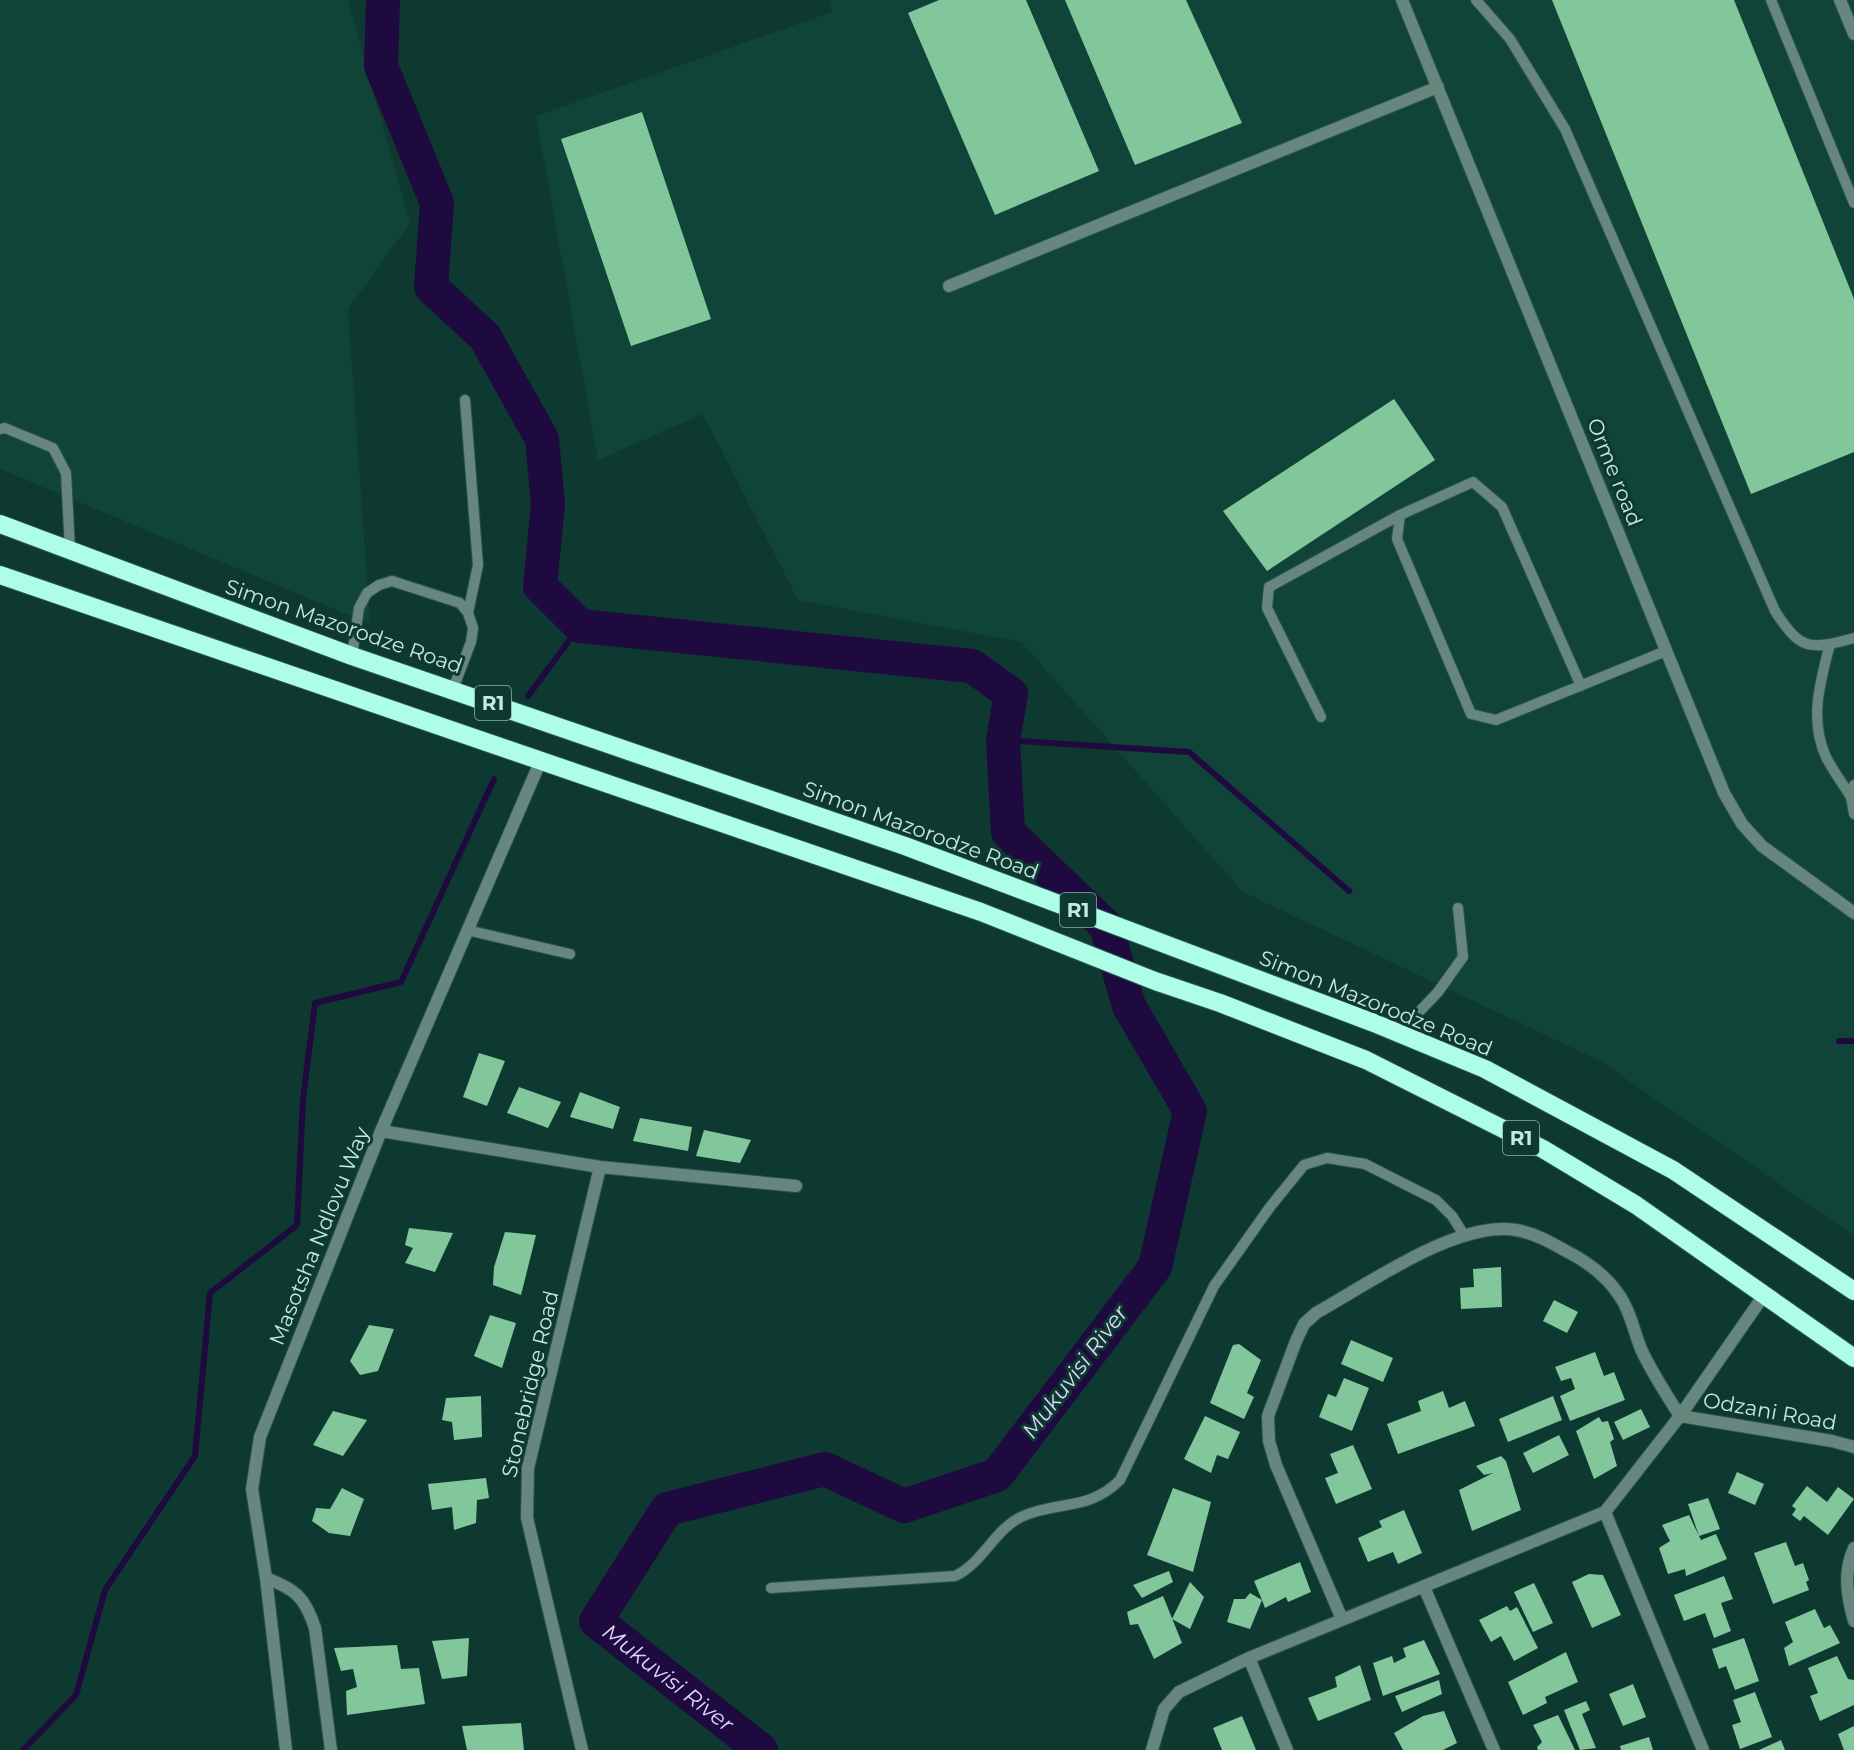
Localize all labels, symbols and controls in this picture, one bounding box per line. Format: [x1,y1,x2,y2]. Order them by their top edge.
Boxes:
street label: Orme road [1582,414,1648,530]
street label: Simon Mazorodze Road [222,574,466,678]
road number: R1 [475,686,511,720]
street label: Simon Mazorodze Road [800,776,1042,884]
road number: R1 [1060,893,1096,927]
street label: Simon Mazorodze Road [1256,945,1496,1061]
road number: R1 [1503,1121,1539,1155]
street label: Masotsha Ndlovu Way [264,1123,374,1349]
street label: Stonebridge Road [496,1288,564,1480]
water label: Mukuvisi River [1016,1299,1134,1444]
street label: Odzani Road [1701,1387,1839,1435]
water label: Mukuvisi River [597,1618,740,1738]

